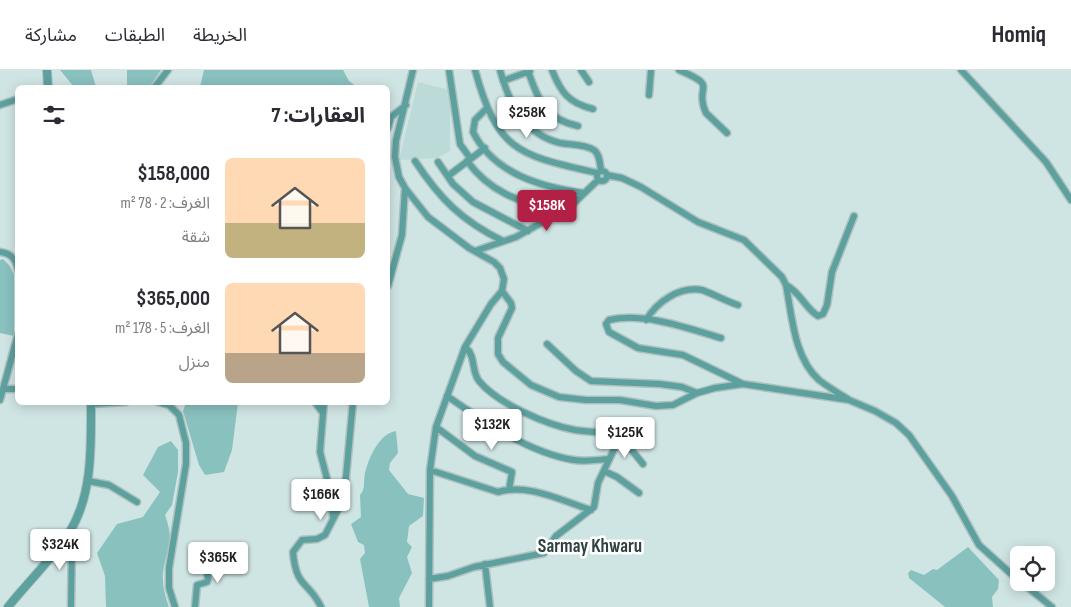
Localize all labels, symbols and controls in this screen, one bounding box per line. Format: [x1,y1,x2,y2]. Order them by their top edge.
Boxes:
text: Homiq [992,20,1046,49]
text: مشاركة [25,25,77,46]
text: الطبقات [105,25,165,46]
text: الخريطة [193,25,247,46]
pin: $258K [492,97,562,139]
icon: filters [40,101,68,129]
text: العقارات: 7 [271,103,365,128]
text: $258K [508,103,546,122]
text: $158,000 [137,161,210,186]
icon: home [265,178,325,238]
pin: $158K [512,190,582,232]
text: الغرف: 2 · 78 m² [121,194,210,213]
text: $158K [529,196,565,215]
text: شقة [182,228,210,247]
text: $365,000 [136,286,210,311]
icon: home [265,303,325,363]
text: الغرف: 5 · 178 m² [115,319,210,338]
text: منزل [179,353,210,372]
pin: $132K [457,408,527,451]
text: $132K [474,415,510,434]
pin: $125K [590,416,660,459]
text: $125K [607,423,643,442]
pin: $166K [286,478,356,521]
text: $166K [302,485,340,504]
pin: $324K [25,528,95,571]
text: $324K [41,535,79,554]
district label: Sarmay Khwaru [538,535,642,558]
pin: $365K [183,542,253,584]
map controls [1010,546,1055,591]
button: locate [1010,546,1055,591]
text: $365K [199,548,237,567]

